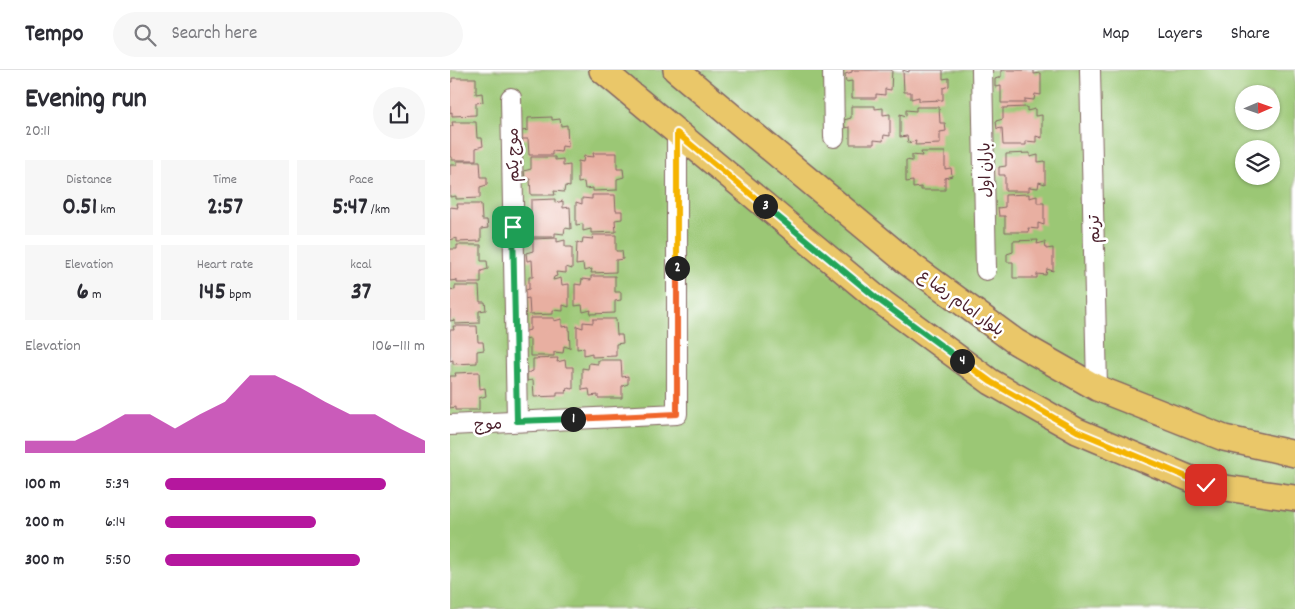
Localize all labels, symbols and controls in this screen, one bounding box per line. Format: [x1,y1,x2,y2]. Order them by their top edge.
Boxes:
search box [113,12,463,57]
text: Tempo [25,18,83,52]
icon: search [131,21,159,49]
text: Search here [171,21,257,48]
text: Map [1102,22,1129,47]
text: Layers [1157,22,1203,47]
text: Share [1231,22,1270,47]
text: Evening run [25,81,147,121]
north arrow [1235,85,1280,130]
map controls [1235,85,1280,185]
button: share [373,87,425,139]
text: 20:11 [25,120,50,143]
street label: موج یکم [503,128,526,182]
button: layers [1235,140,1280,185]
street label: باران اول [975,142,998,198]
text: Distance [66,170,112,190]
text: Time [213,170,237,190]
text: Pace [349,170,373,190]
text: 0.51 [62,190,97,226]
text: 2:57 [207,190,243,226]
text: 5:47 [332,190,368,226]
pin: 3 [752,194,778,218]
text: 3 [762,196,769,216]
text: km [97,200,116,220]
text: /km [368,200,390,220]
pin [492,206,534,248]
icon: arrive [499,213,527,241]
street label: ترنم [1084,214,1107,243]
text: Elevation [65,255,113,275]
text: Heart rate [197,255,253,275]
text: kcal [350,255,372,275]
pin: 2 [664,256,690,280]
text: 2 [674,258,681,278]
street label: بلوار امام رضا ع [913,265,1008,343]
text: 6 [76,275,89,311]
text: 145 [199,275,226,311]
text: 37 [351,275,371,311]
text: m [89,285,102,305]
text: bpm [226,285,251,305]
text: Elevation [25,335,81,358]
text: 106–111 m [372,335,425,358]
pin: 4 [950,348,974,374]
text: 4 [960,351,965,371]
pin: 1 [560,406,586,432]
text: 1 [572,409,575,429]
street label: موج [474,413,503,438]
pin [1185,464,1227,506]
icon: check [1192,471,1220,499]
text: 100 m [25,473,61,496]
text: 5:39 [105,473,130,496]
text: 200 m [25,511,64,534]
text: 6:14 [105,511,126,534]
text: 300 m [25,549,64,572]
text: 5:50 [105,549,131,572]

